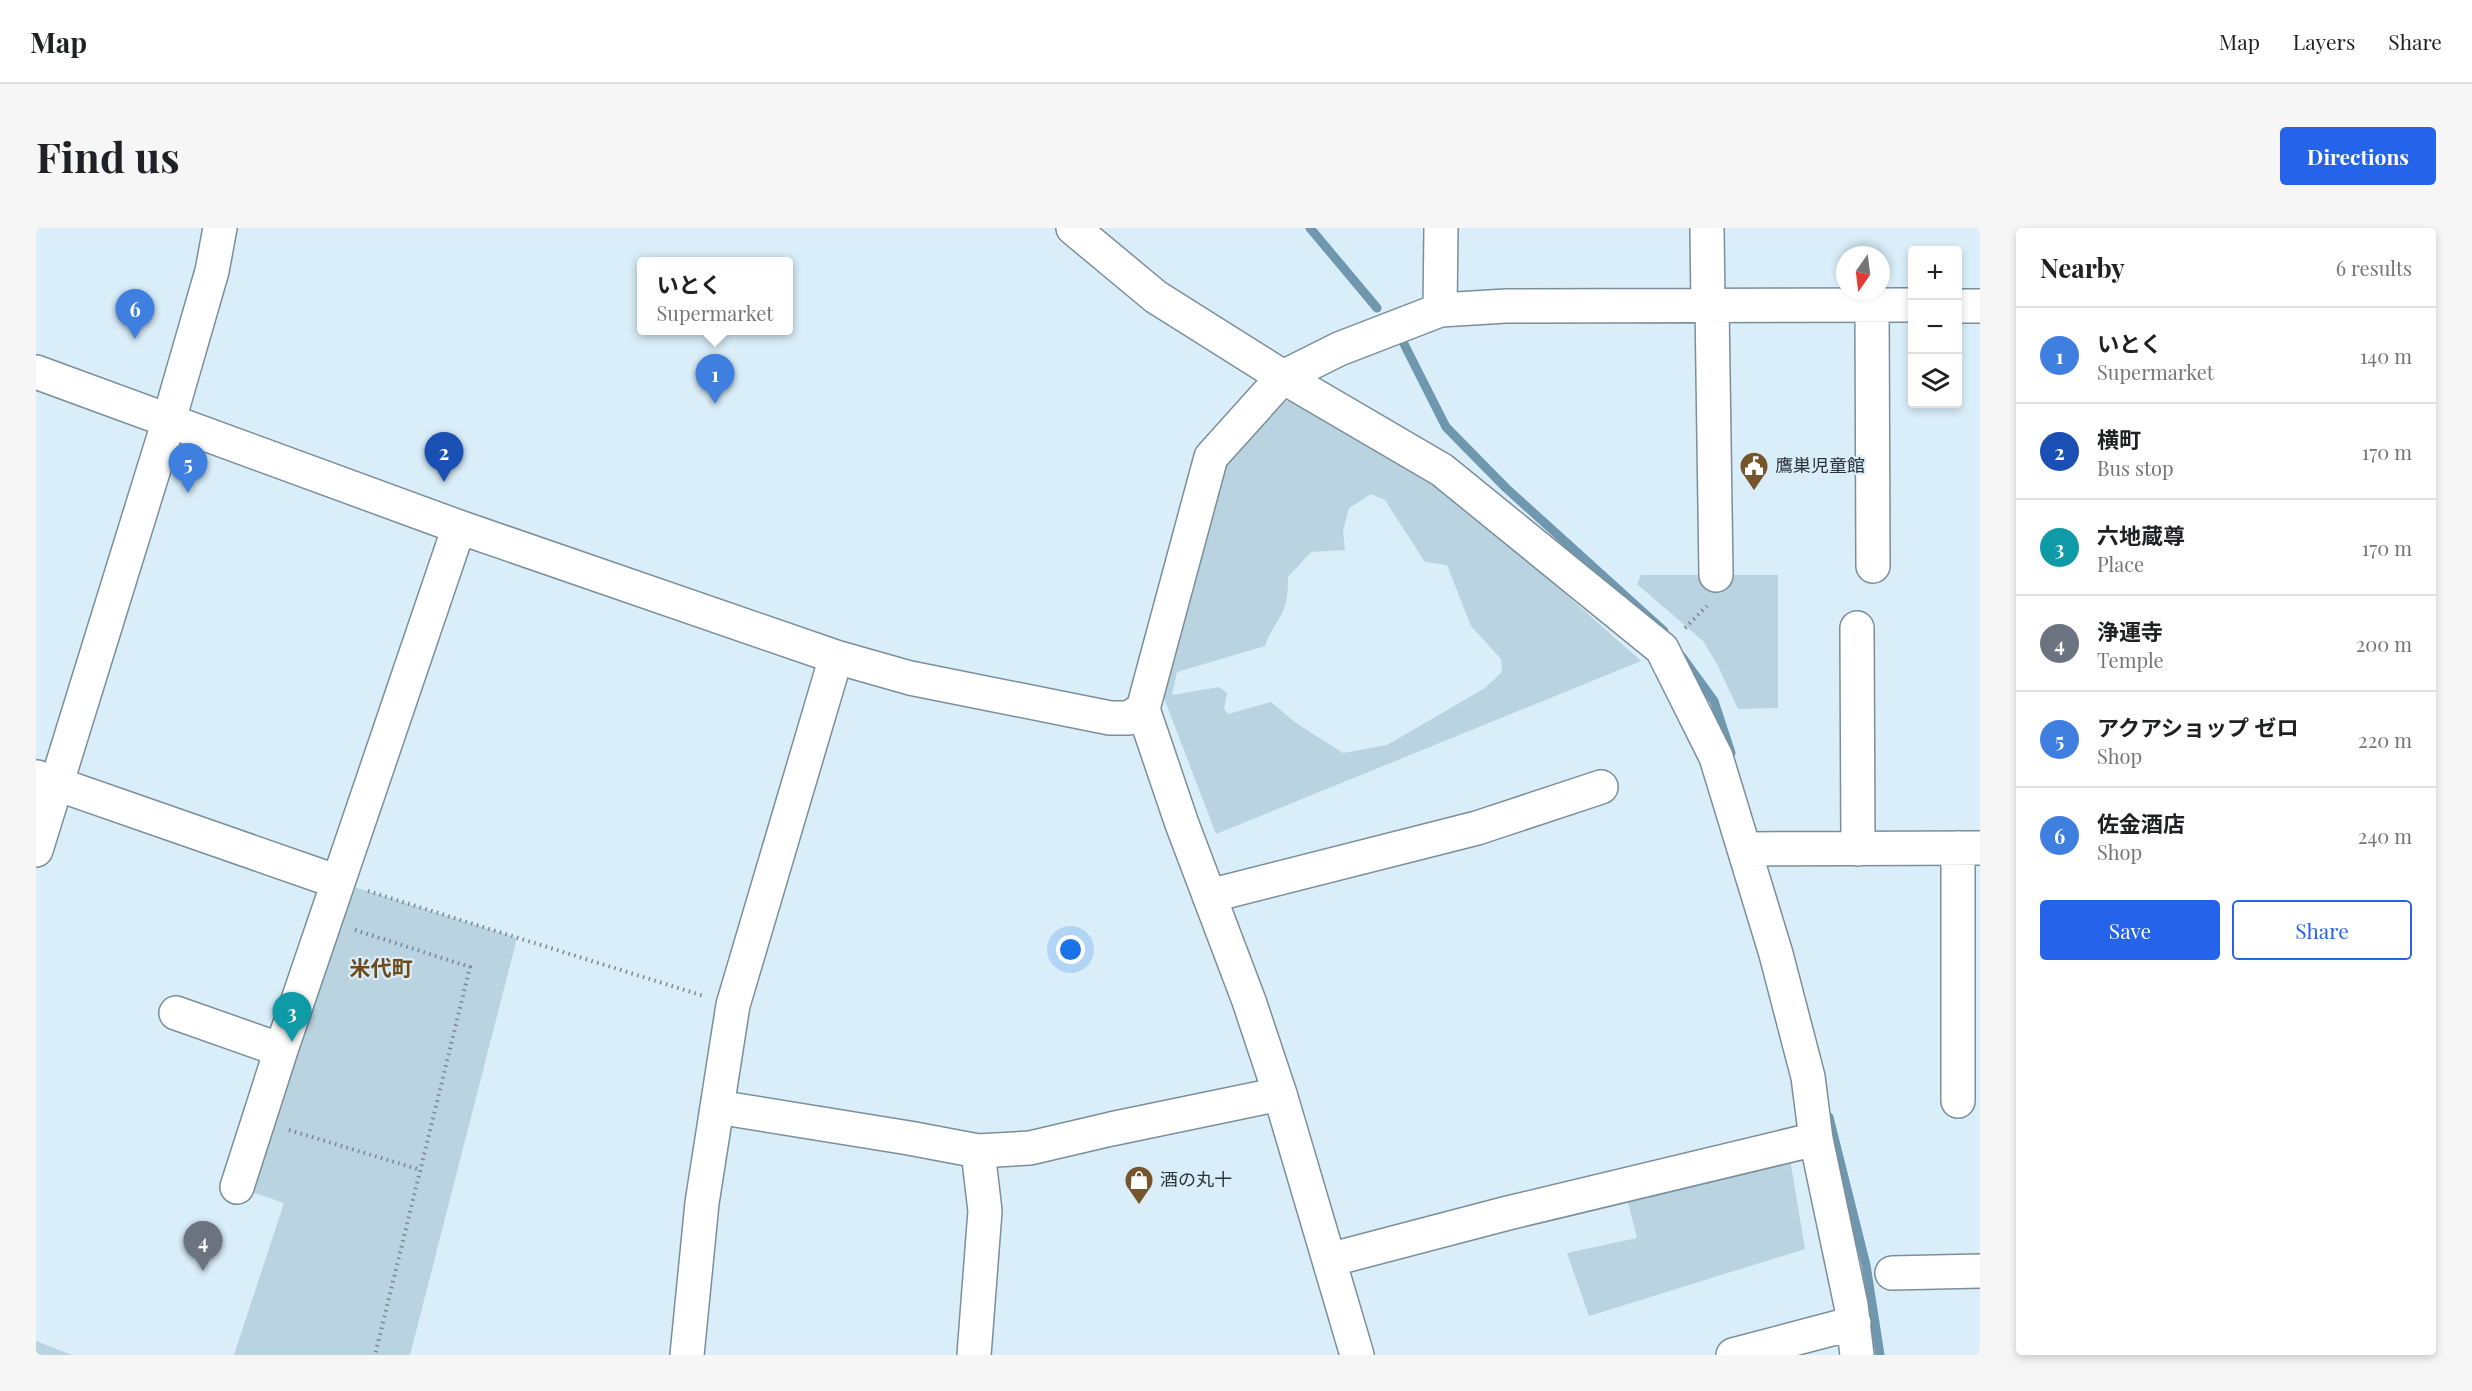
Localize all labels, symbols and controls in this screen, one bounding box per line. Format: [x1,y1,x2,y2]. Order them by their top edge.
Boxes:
text: Map [30,23,87,60]
text: Map [2219,27,2260,55]
text: Layers [2293,27,2355,55]
text: Share [2388,27,2442,55]
button: Directions [2280,127,2436,185]
text: Find us [36,128,180,184]
north arrow [1836,246,1890,300]
map controls [1908,246,1962,408]
button: + [1908,246,1962,300]
text: Nearby [2040,250,2125,285]
text: 6 results [2336,254,2412,281]
popup [637,257,793,335]
text: いとく [657,269,722,299]
pin: 6 [116,290,154,339]
text: Supermarket [657,299,773,326]
button: − [1908,300,1962,354]
text: いとく [2097,328,2162,358]
text: 1 [2056,342,2063,369]
text: 140 m [2360,342,2412,369]
pin: 1 [696,354,734,404]
button: layers [1908,354,1962,408]
text: Supermarket [2097,358,2214,385]
text: 横町 [2097,424,2141,454]
pin: 2 [424,432,464,482]
text: 2 [2054,438,2065,465]
text: 170 m [2362,438,2412,465]
pin: 5 [168,444,208,493]
public building icon: 鷹巣児童館 [1738,450,1770,492]
place label: 鷹巣児童館 [1775,453,1865,477]
text: Bus stop [2097,454,2174,481]
text: 六地蔵尊 [2097,520,2185,550]
text: 3 [2055,534,2064,561]
text: 170 m [2362,534,2412,561]
text: Place [2097,550,2144,577]
text: 浄運寺 [2097,616,2163,646]
text: 4 [2054,630,2065,657]
text: 200 m [2356,630,2412,657]
text: Temple [2097,646,2164,673]
text: アクアショップ ゼロ [2097,712,2298,742]
text: 5 [2055,726,2064,753]
text: 220 m [2358,726,2412,753]
text: Shop [2097,742,2142,769]
text: 佐金酒店 [2097,808,2185,838]
text: 6 [2054,822,2065,849]
text: 240 m [2358,822,2412,849]
text: Shop [2097,838,2142,865]
button: Save [2040,900,2220,960]
button: Share [2232,900,2412,960]
your location [1056,935,1085,964]
district label: 米代町 [350,953,413,981]
pin: 3 [272,992,312,1042]
shop icon: 酒の丸十 [1123,1164,1155,1206]
place label: 酒の丸十 [1160,1167,1232,1191]
pin: 4 [184,1222,222,1271]

